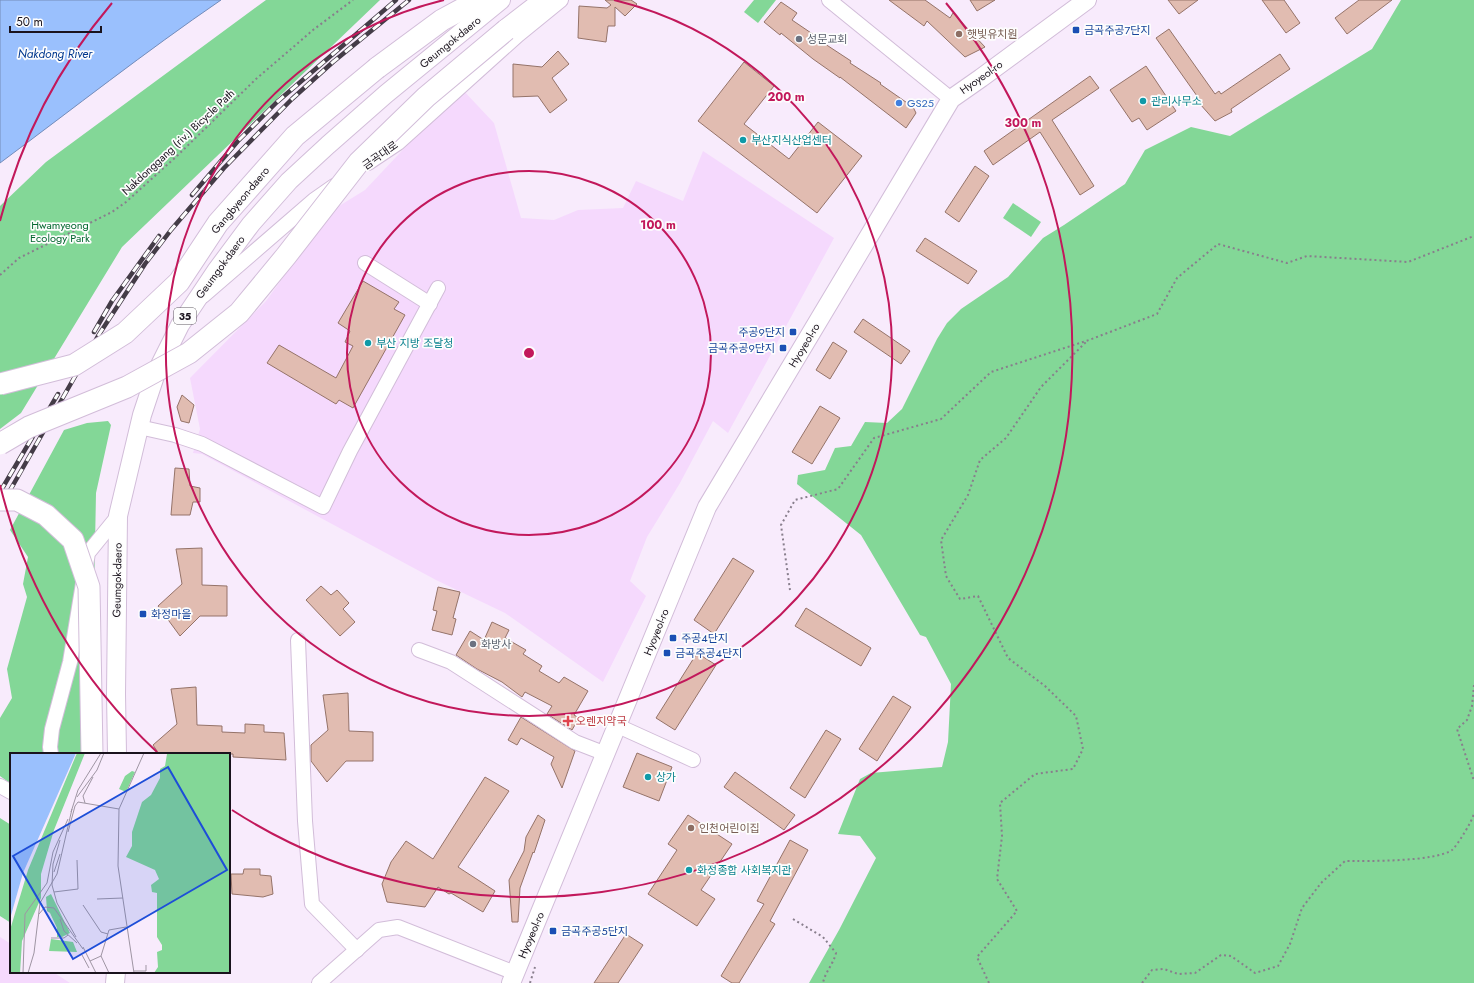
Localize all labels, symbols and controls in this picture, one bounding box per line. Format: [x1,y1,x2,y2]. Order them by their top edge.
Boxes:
scale bar [10,8,101,34]
street label: Geumgok-daero [416,12,484,72]
text: 50 m [16,13,43,31]
place label: 금곡주공7단지 [1084,22,1151,38]
marker: 금곡주공7단지 [1071,25,1081,35]
place label: 햇빛유치원 [967,26,1018,42]
marker: 햇빛유치원 [954,29,964,39]
place label: 성문교회 [807,31,847,47]
marker: 성문교회 [794,34,804,44]
water label: Nakdong River [18,45,93,63]
street label: Hyoyeol-ro [956,56,1006,98]
street label: Nakdonggang (riv.) Bicycle Path [118,85,238,199]
text: 200 m [767,88,805,106]
place label: 관리사무소 [1151,93,1202,109]
place label: GS25 [907,95,934,111]
marker: 관리사무소 [1138,96,1148,106]
marker: GS25 [894,98,904,108]
text: 300 m [1005,114,1042,132]
place label: 부산지식산업센터 [751,132,832,148]
marker: 부산지식산업센터 [738,135,748,145]
street label: 금곡대로 [359,137,401,173]
street label: Gangbyeon-daero [207,163,273,237]
text: 100 m [640,216,676,234]
park label: Hwamyeong Ecology Park [30,217,90,246]
street label: Geumgok-daero [192,232,248,302]
road number: 35 [174,308,196,324]
street label: Hyoyeol-ro [784,320,824,370]
place label: 주공9단지 [738,324,785,340]
marker: 주공9단지 [788,327,798,337]
place label: 부산 지방 조달청 [376,335,453,351]
marker: 부산 지방 조달청 [363,338,373,348]
place label: 금곡주공9단지 [708,340,775,356]
marker: 금곡주공9단지 [778,343,788,353]
centre of rings [522,346,536,360]
street label: Geumgok-daero [108,542,126,618]
place label: 화정마을 [151,606,191,622]
street label: Hyoyeol-ro [639,606,673,658]
marker: 화정마을 [138,609,148,619]
place label: 주공4단지 [681,630,728,646]
marker: 주공4단지 [668,633,678,643]
place label: 화방사 [481,636,511,652]
marker: 화방사 [468,639,478,649]
place label: 금곡주공4단지 [675,645,742,661]
marker: 금곡주공4단지 [662,648,672,658]
place label: 오렌지약국 [576,713,627,729]
marker: 오렌지약국 [563,716,573,726]
inset map [10,753,230,973]
place label: 상가 [656,769,676,785]
marker: 상가 [643,772,653,782]
place label: 인천어린이집 [699,820,760,836]
marker: 인천어린이집 [686,823,696,833]
place label: 화정종합 사회복지관 [697,862,791,878]
marker: 화정종합 사회복지관 [684,865,694,875]
street label: Hyoyeol-ro [514,909,548,961]
place label: 금곡주공5단지 [561,923,628,939]
marker: 금곡주공5단지 [548,926,558,936]

